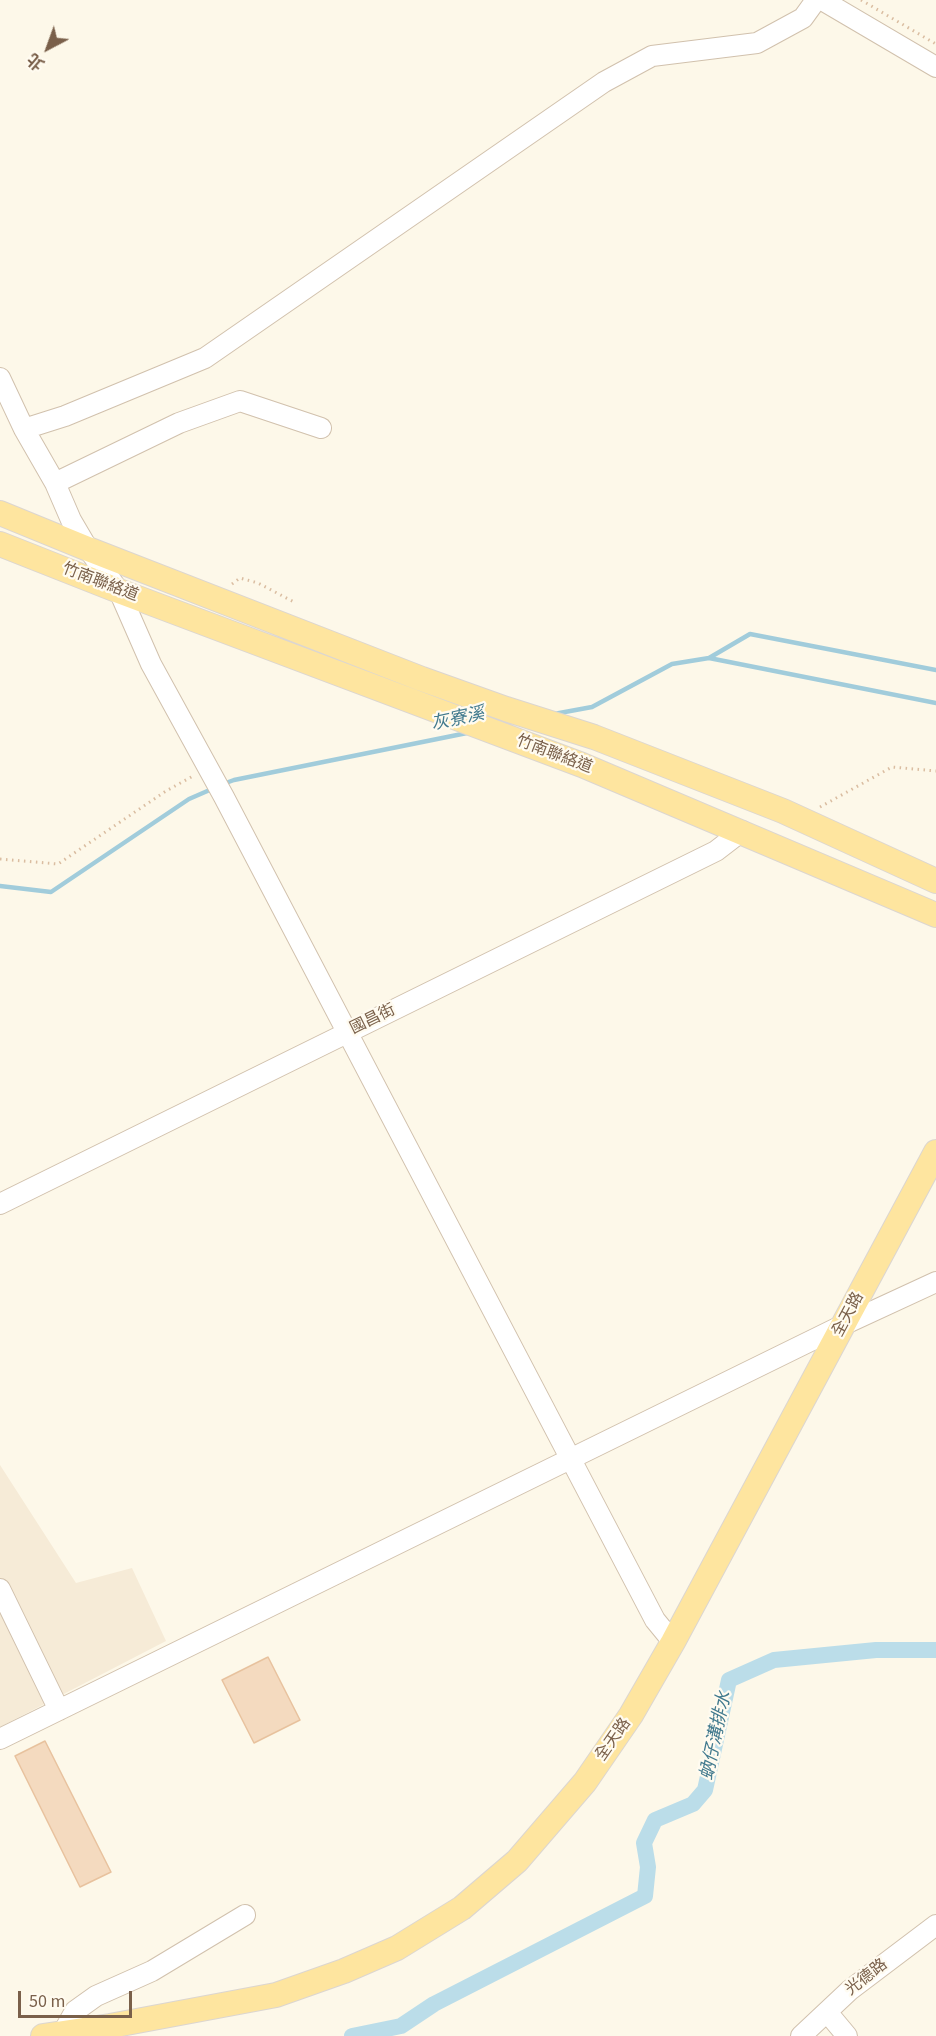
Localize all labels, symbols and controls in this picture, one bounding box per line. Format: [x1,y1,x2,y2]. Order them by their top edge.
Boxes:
north arrow [18,18,78,78]
text: 北 [23,48,49,75]
street label: 竹南聯絡道 [59,560,141,606]
water label: 灰寮溪 [429,704,487,736]
street label: 竹南聯絡道 [513,732,595,778]
street label: 國昌街 [347,1001,399,1039]
street label: 全天路 [829,1289,869,1341]
water label: 蚋仔溝排水 [697,1690,737,1782]
street label: 全天路 [592,1715,636,1765]
street label: 光德路 [842,1956,892,2000]
scale bar [21,1979,135,2017]
text: 50 m [29,1989,65,2014]

